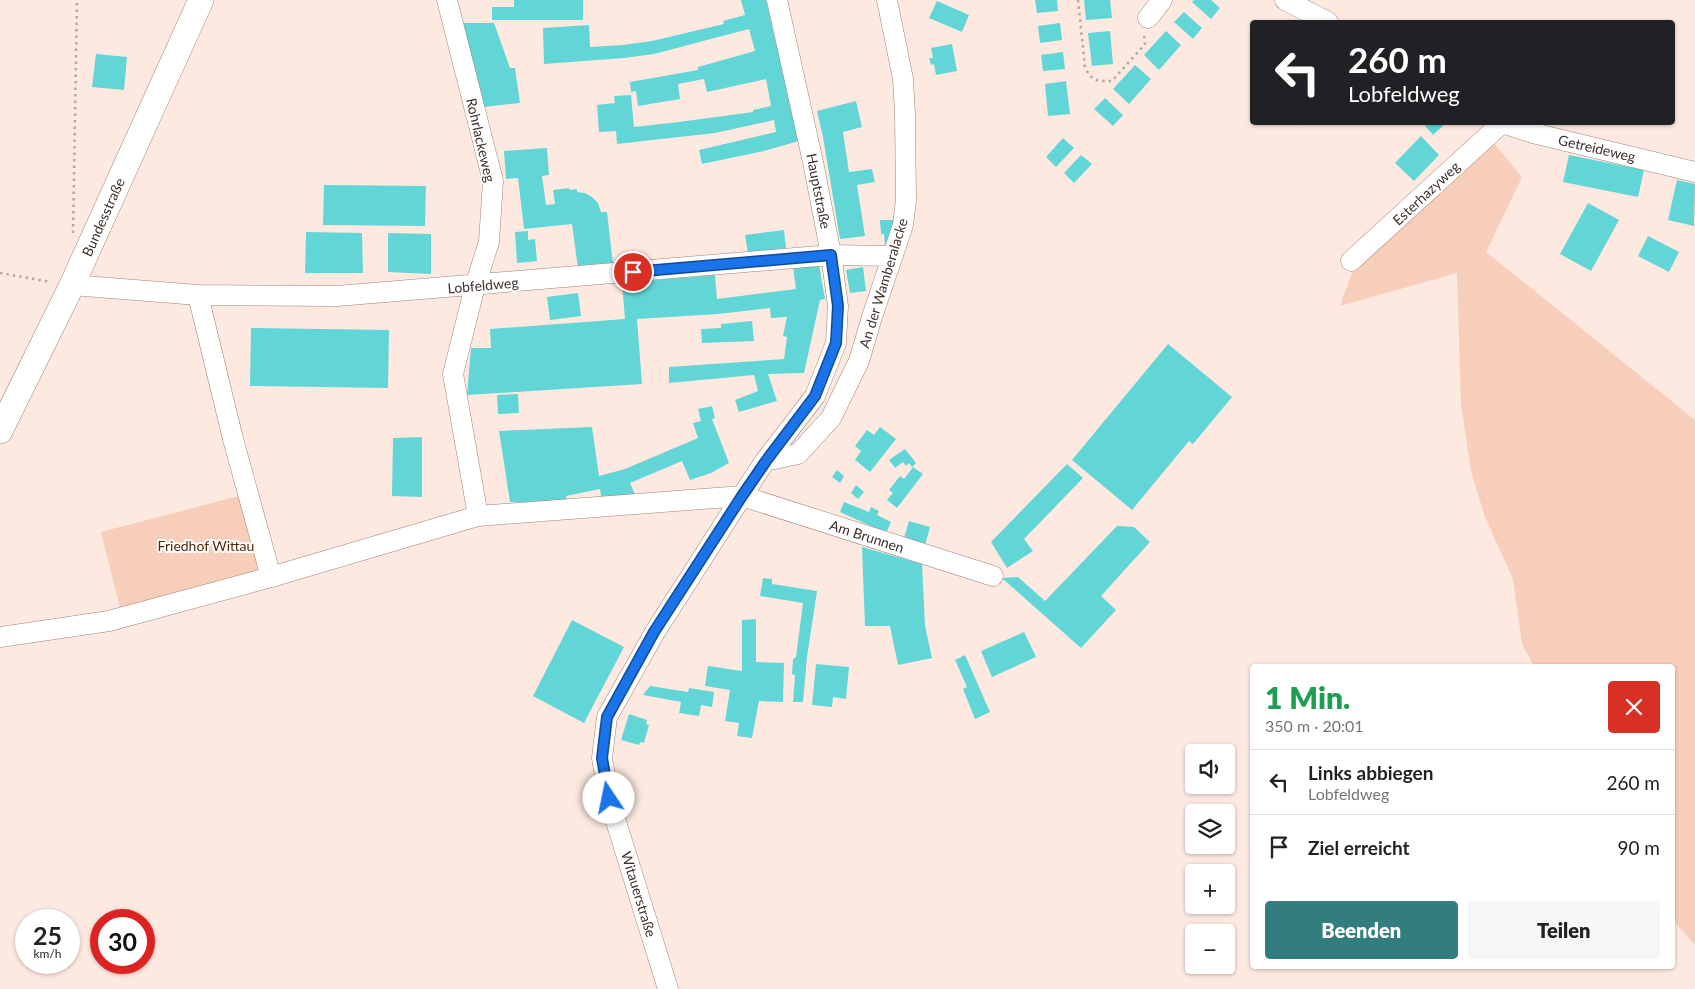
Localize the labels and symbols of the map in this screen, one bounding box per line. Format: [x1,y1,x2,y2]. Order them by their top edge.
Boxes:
street label: Rohrlackeweg [463,96,499,184]
street label: Getreideweg [1557,131,1637,165]
street label: Hauptstraße [803,152,835,230]
street label: Esterhazyweg [1389,158,1463,228]
street label: Bundesstraße [78,175,128,259]
street label: An der Wamberalacke [855,216,911,350]
pin [612,251,654,293]
street label: Lobfeldweg [447,273,519,297]
street label: Am Brunnen [828,516,906,556]
park label: Friedhof Wittau [158,537,254,554]
position arrow [582,771,634,823]
street label: Witauerstraße [618,849,660,939]
speed limit sign: 30 [90,909,155,974]

